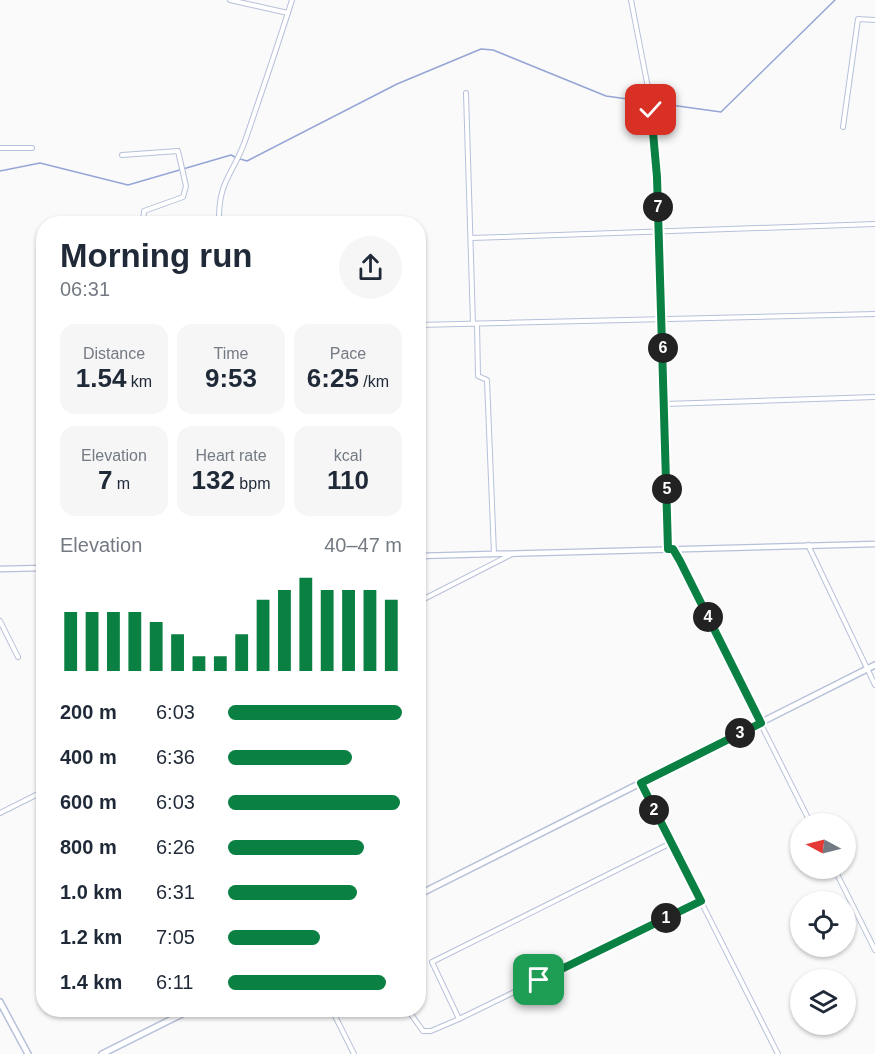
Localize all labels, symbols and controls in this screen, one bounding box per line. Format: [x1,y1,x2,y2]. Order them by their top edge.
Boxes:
pin [625,84,676,135]
icon: check [634,93,667,126]
pin: 7 [643,192,673,222]
text: 7 [654,198,662,215]
button: share [339,236,402,299]
text: Morning run [60,237,252,274]
text: 06:31 [60,278,110,300]
pin: 6 [648,333,678,363]
text: 6 [659,339,667,356]
text: Distance [83,345,145,362]
text: Time [214,345,248,362]
text: Pace [330,345,366,362]
text: 1.54 [76,363,126,393]
text: 9:53 [205,363,257,393]
text: 6:25 [307,363,359,393]
text: km [126,373,152,390]
text: /km [359,373,389,390]
text: Elevation [81,447,147,464]
text: Heart rate [195,447,267,464]
text: kcal [334,447,362,464]
text: 7 [98,465,112,495]
text: 132 [192,465,235,495]
text: 110 [327,465,369,495]
pin: 5 [652,474,682,504]
text: m [112,475,130,492]
text: bpm [235,475,270,492]
text: 5 [663,480,671,497]
text: Elevation [60,534,142,556]
text: 40–47 m [324,534,402,556]
pin: 4 [693,602,723,632]
text: 4 [704,608,712,625]
text: 200 m [60,701,117,723]
text: 6:03 [156,701,195,723]
pin: 3 [725,718,755,748]
text: 3 [736,724,744,741]
text: 400 m [60,746,117,768]
text: 6:36 [156,746,195,768]
text: 600 m [60,791,117,813]
text: 6:03 [156,791,195,813]
pin: 2 [639,795,669,825]
text: 2 [650,801,658,818]
north arrow [790,813,856,879]
map controls [790,813,856,1035]
text: 800 m [60,836,117,858]
text: 6:26 [156,836,195,858]
text: 1.0 km [60,881,122,903]
text: 6:31 [156,881,195,903]
button: locate [790,891,856,957]
pin: 1 [651,903,681,933]
text: 1 [662,909,670,926]
text: 1.2 km [60,926,122,948]
text: 7:05 [156,926,195,948]
pin [513,954,564,1005]
icon: arrive [522,963,555,996]
button: layers [790,969,856,1035]
text: 1.4 km [60,971,122,993]
text: 6:11 [156,971,193,993]

